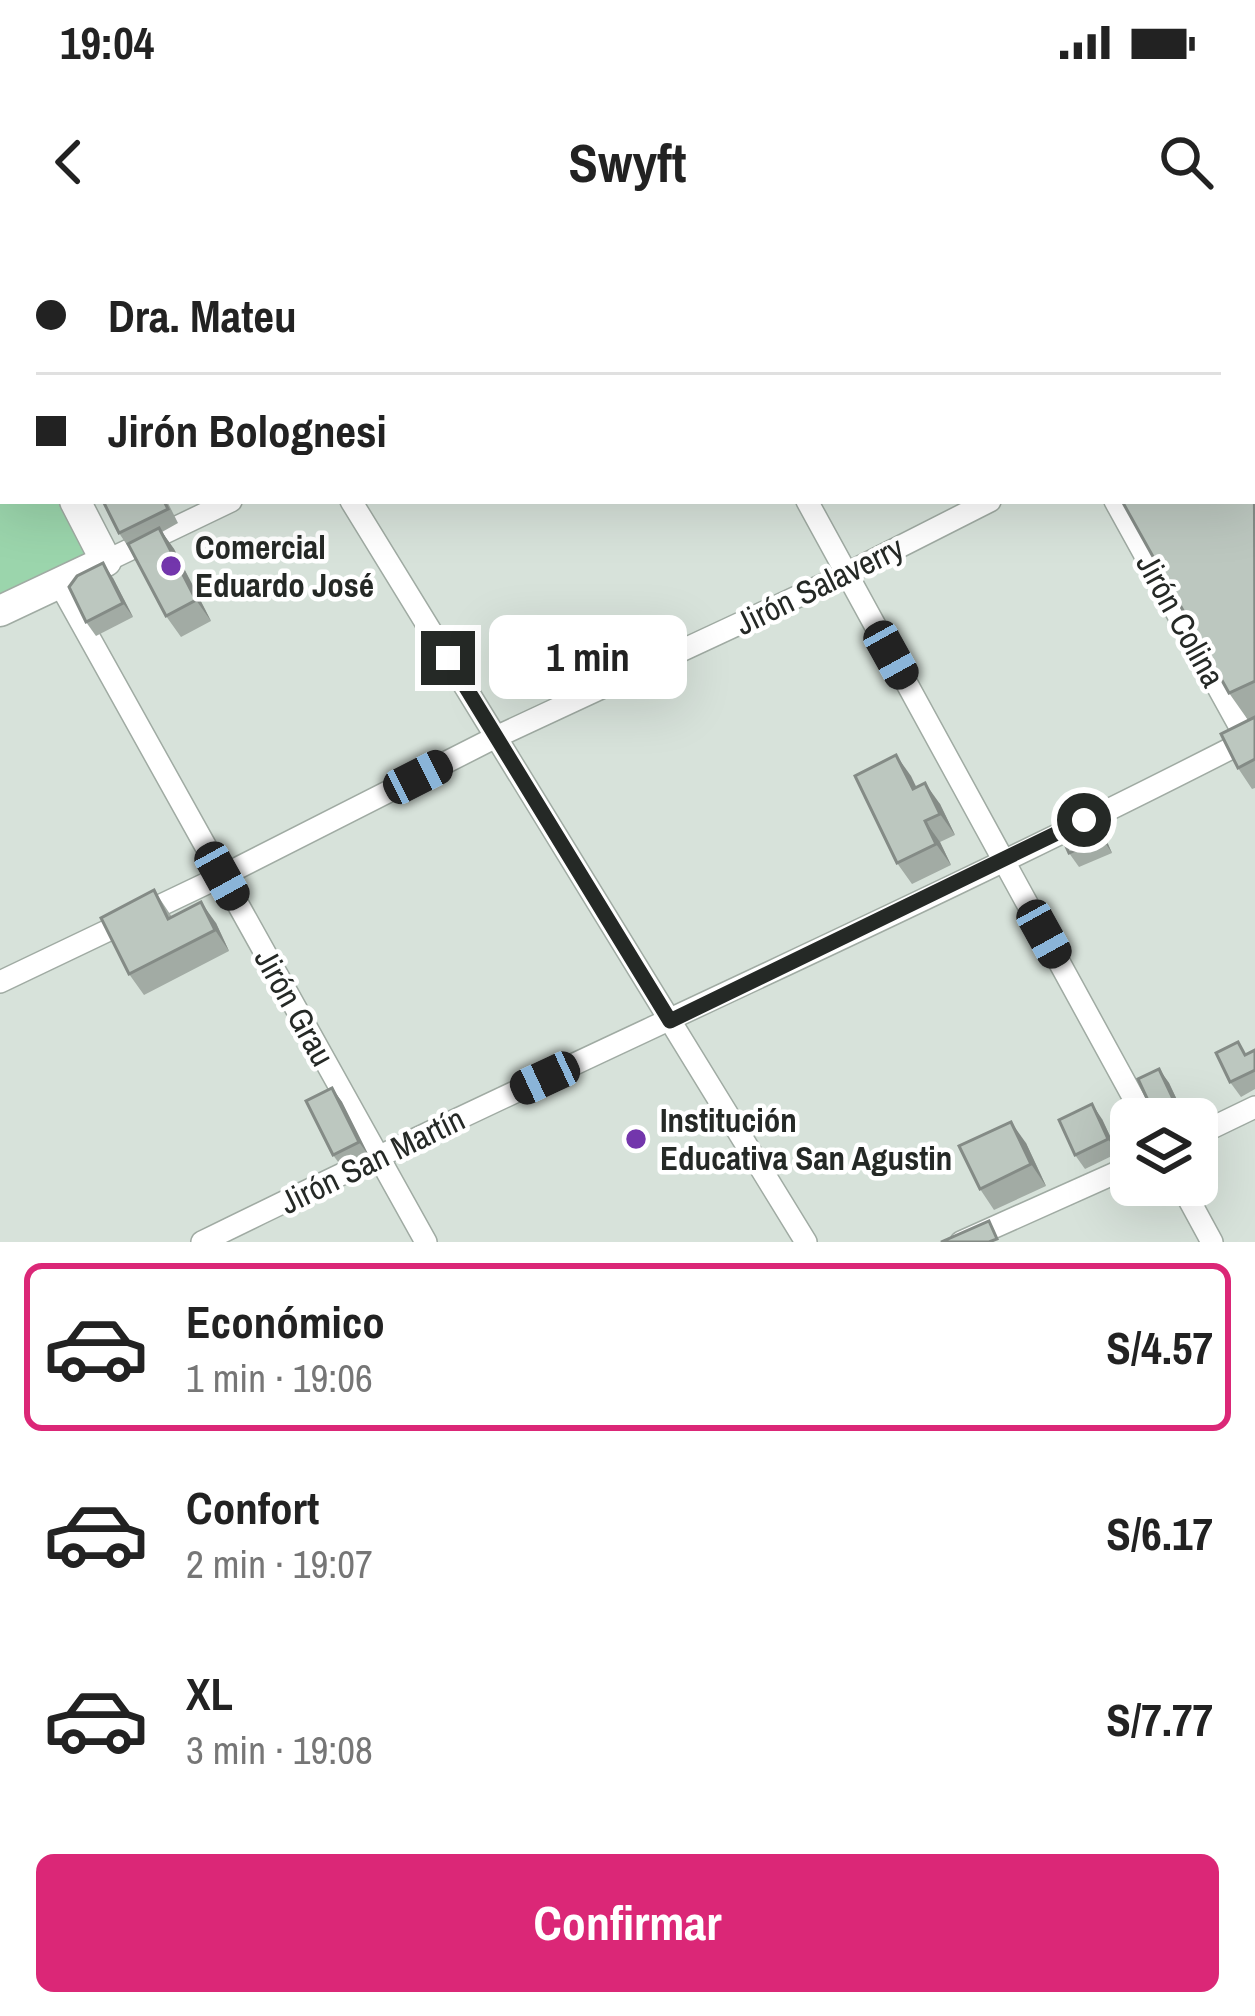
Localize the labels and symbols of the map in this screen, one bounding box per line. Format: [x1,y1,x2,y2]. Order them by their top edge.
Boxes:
place label: Comercial Eduardo José [195,525,374,607]
street label: Jirón Salaverry [728,525,911,645]
street label: Jirón Colina [1126,546,1236,694]
marker: Comercial Eduardo José [158,553,184,579]
car [858,615,924,695]
callout: 1 min [490,616,688,700]
route end [421,631,475,685]
car [378,745,458,809]
route start [1057,793,1111,847]
car [189,836,255,916]
car [1011,894,1077,974]
street label: Jirón Grau [245,940,345,1074]
car [505,1046,585,1110]
street label: Jirón San Martín [272,1096,472,1224]
place label: Institución Educativa San Agustin [660,1098,952,1180]
marker: Institución Educativa San Agustin [623,1126,649,1152]

